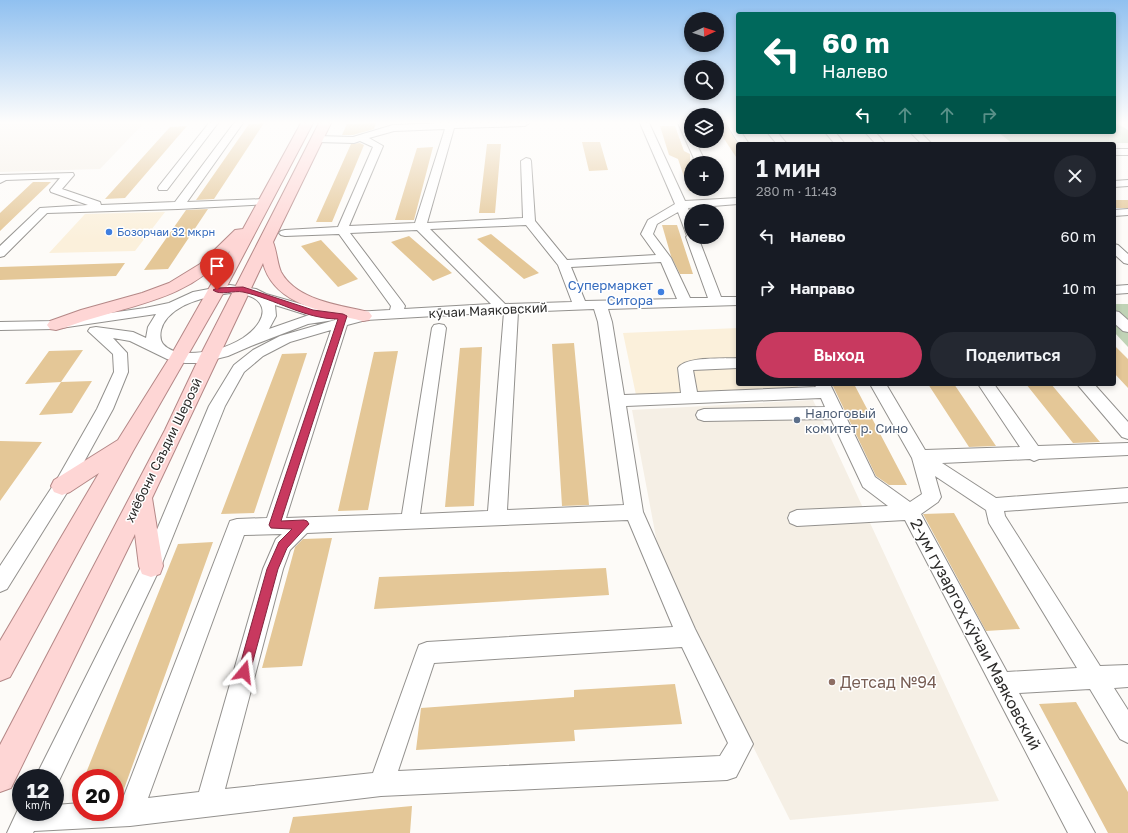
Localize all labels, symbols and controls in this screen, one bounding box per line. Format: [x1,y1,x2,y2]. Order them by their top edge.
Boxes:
north arrow [684,12,724,52]
map controls [684,12,724,244]
text: 60 m [822,26,889,59]
icon: left [756,28,808,80]
button: search [684,60,724,100]
text: Налево [822,60,888,82]
icon: left [852,104,874,126]
icon: ahead [894,104,916,126]
icon: ahead [936,104,958,126]
icon: right [978,104,1000,126]
button: layers [684,108,724,148]
text: 1 мин [756,153,821,182]
button: close [1054,155,1096,197]
button: + [684,156,724,196]
text: 280 m · 11:43 [756,183,837,199]
button: − [684,204,724,244]
place label: Бозорчаи 32 мкрн [117,225,215,238]
icon: left [756,225,778,247]
marker: Бозорчаи 32 мкрн [104,227,114,237]
text: Налево [790,227,846,245]
text: 60 m [1061,227,1096,245]
pin [200,249,234,290]
icon: arrive [206,255,228,277]
place label: Супермаркет Ситора [568,277,654,308]
icon: right [756,277,778,299]
text: Направо [790,279,855,297]
text: 10 m [1062,279,1096,297]
marker: Супермаркет Ситора [656,287,666,297]
street label: кӯчаи Маяковский [428,299,548,321]
button: Выход [756,332,922,378]
button: Поделиться [930,332,1096,378]
street label: хиёбони Саъдии Шерозӣ [121,375,205,525]
place label: Налоговый комитет р. Сино [805,405,908,436]
marker: Налоговый комитет р. Сино [792,415,802,425]
street label: 2-ум гузаргоҳ кӯчаи Маяковский [906,515,1046,753]
position arrow [223,651,265,693]
place label: Детсад №94 [840,672,937,692]
marker: Детсад №94 [827,677,837,687]
speed limit sign: 20 [72,769,124,821]
text: 12 [27,778,49,802]
text: km/h [25,799,51,811]

